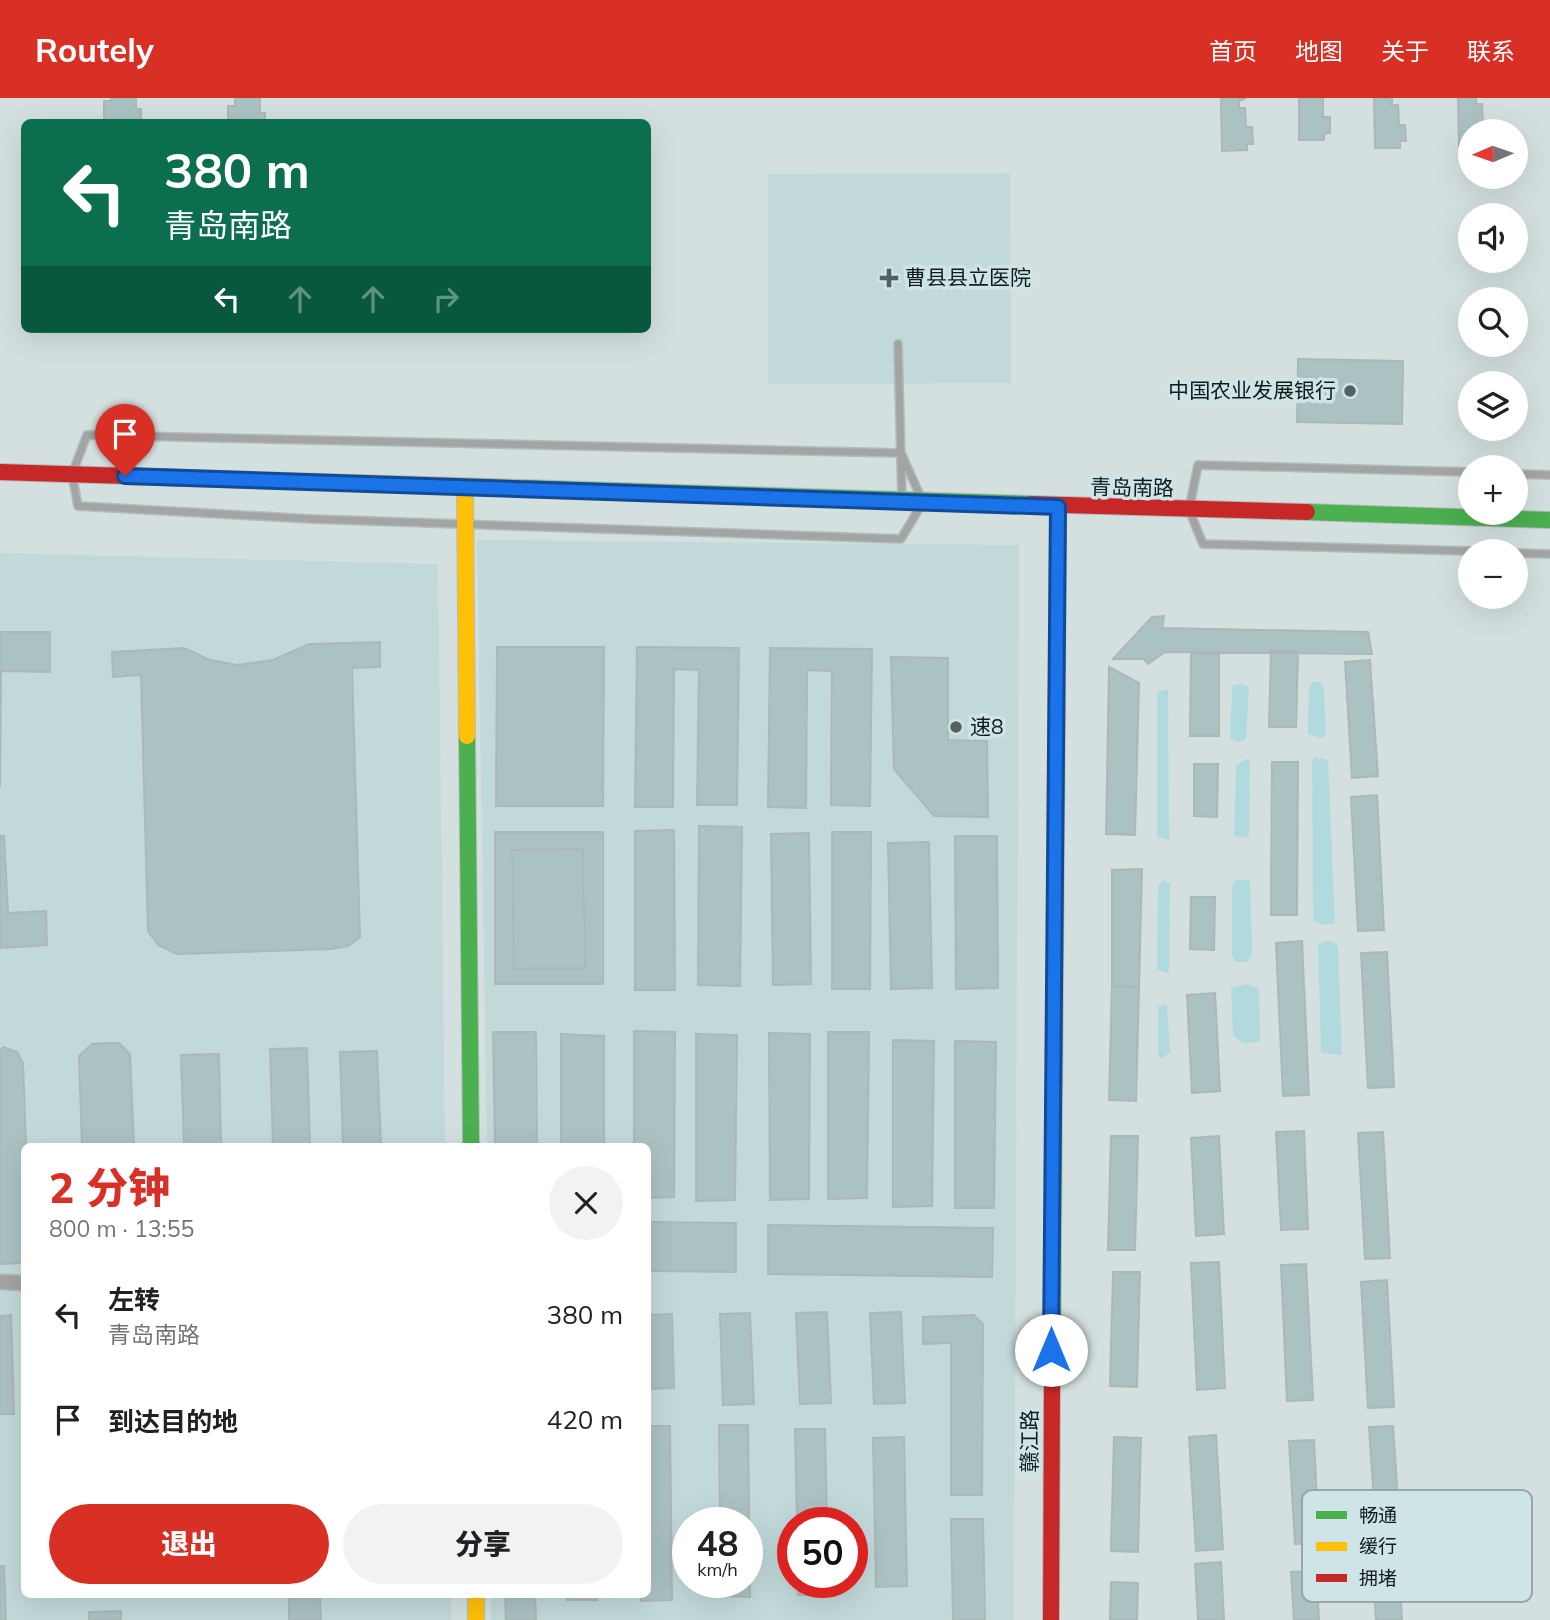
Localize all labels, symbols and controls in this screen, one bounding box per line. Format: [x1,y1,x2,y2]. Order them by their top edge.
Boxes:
text: Routely [35,29,154,70]
text: 首页 [1209,36,1257,66]
text: 地图 [1295,36,1343,66]
text: 关于 [1381,36,1429,66]
text: 联系 [1467,36,1515,66]
north arrow [1458,119,1528,189]
map controls [1458,119,1528,609]
text: 380 m [164,139,310,200]
icon: left [49,147,140,238]
button: sound [1458,203,1528,273]
text: 青岛南路 [164,205,292,245]
place label: 曹县县立医院 [905,264,1031,290]
marker: 曹县县立医院 [879,268,899,288]
icon: left [208,280,246,318]
icon: ahead [281,280,319,318]
icon: ahead [354,280,392,318]
icon: right [427,280,465,318]
button: search [1458,287,1528,357]
button: layers [1458,371,1528,441]
place label: 中国农业发展银行 [1168,377,1336,403]
marker: 中国农业发展银行 [1342,383,1358,399]
pin [95,404,155,476]
icon: arrive [106,415,144,453]
button: + [1458,455,1528,525]
street label: 青岛南路 [1090,473,1174,501]
button: − [1458,539,1528,609]
place label: 速8 [970,713,1004,739]
marker: 速8 [948,719,964,735]
text: 2 分钟 [49,1161,170,1214]
button: close [549,1166,623,1240]
text: 800 m · 13:55 [49,1214,194,1243]
text: 左转 [108,1283,160,1316]
icon: left [49,1296,87,1334]
text: 380 m [547,1298,623,1331]
position arrow [1014,1313,1088,1387]
text: 青岛南路 [108,1320,200,1349]
icon: arrive [49,1401,87,1439]
text: 420 m [547,1403,623,1436]
text: 到达目的地 [108,1405,238,1438]
street label: 赣江路 [1016,1410,1042,1473]
legend [1302,1490,1532,1602]
text: 畅通 [1359,1503,1397,1527]
button: 退出 [49,1504,329,1584]
button: 分享 [343,1504,623,1584]
speed limit sign: 50 [777,1507,868,1598]
text: 48 [696,1521,739,1565]
text: 缓行 [1359,1534,1397,1558]
text: km/h [697,1558,738,1581]
text: 拥堵 [1359,1566,1397,1590]

